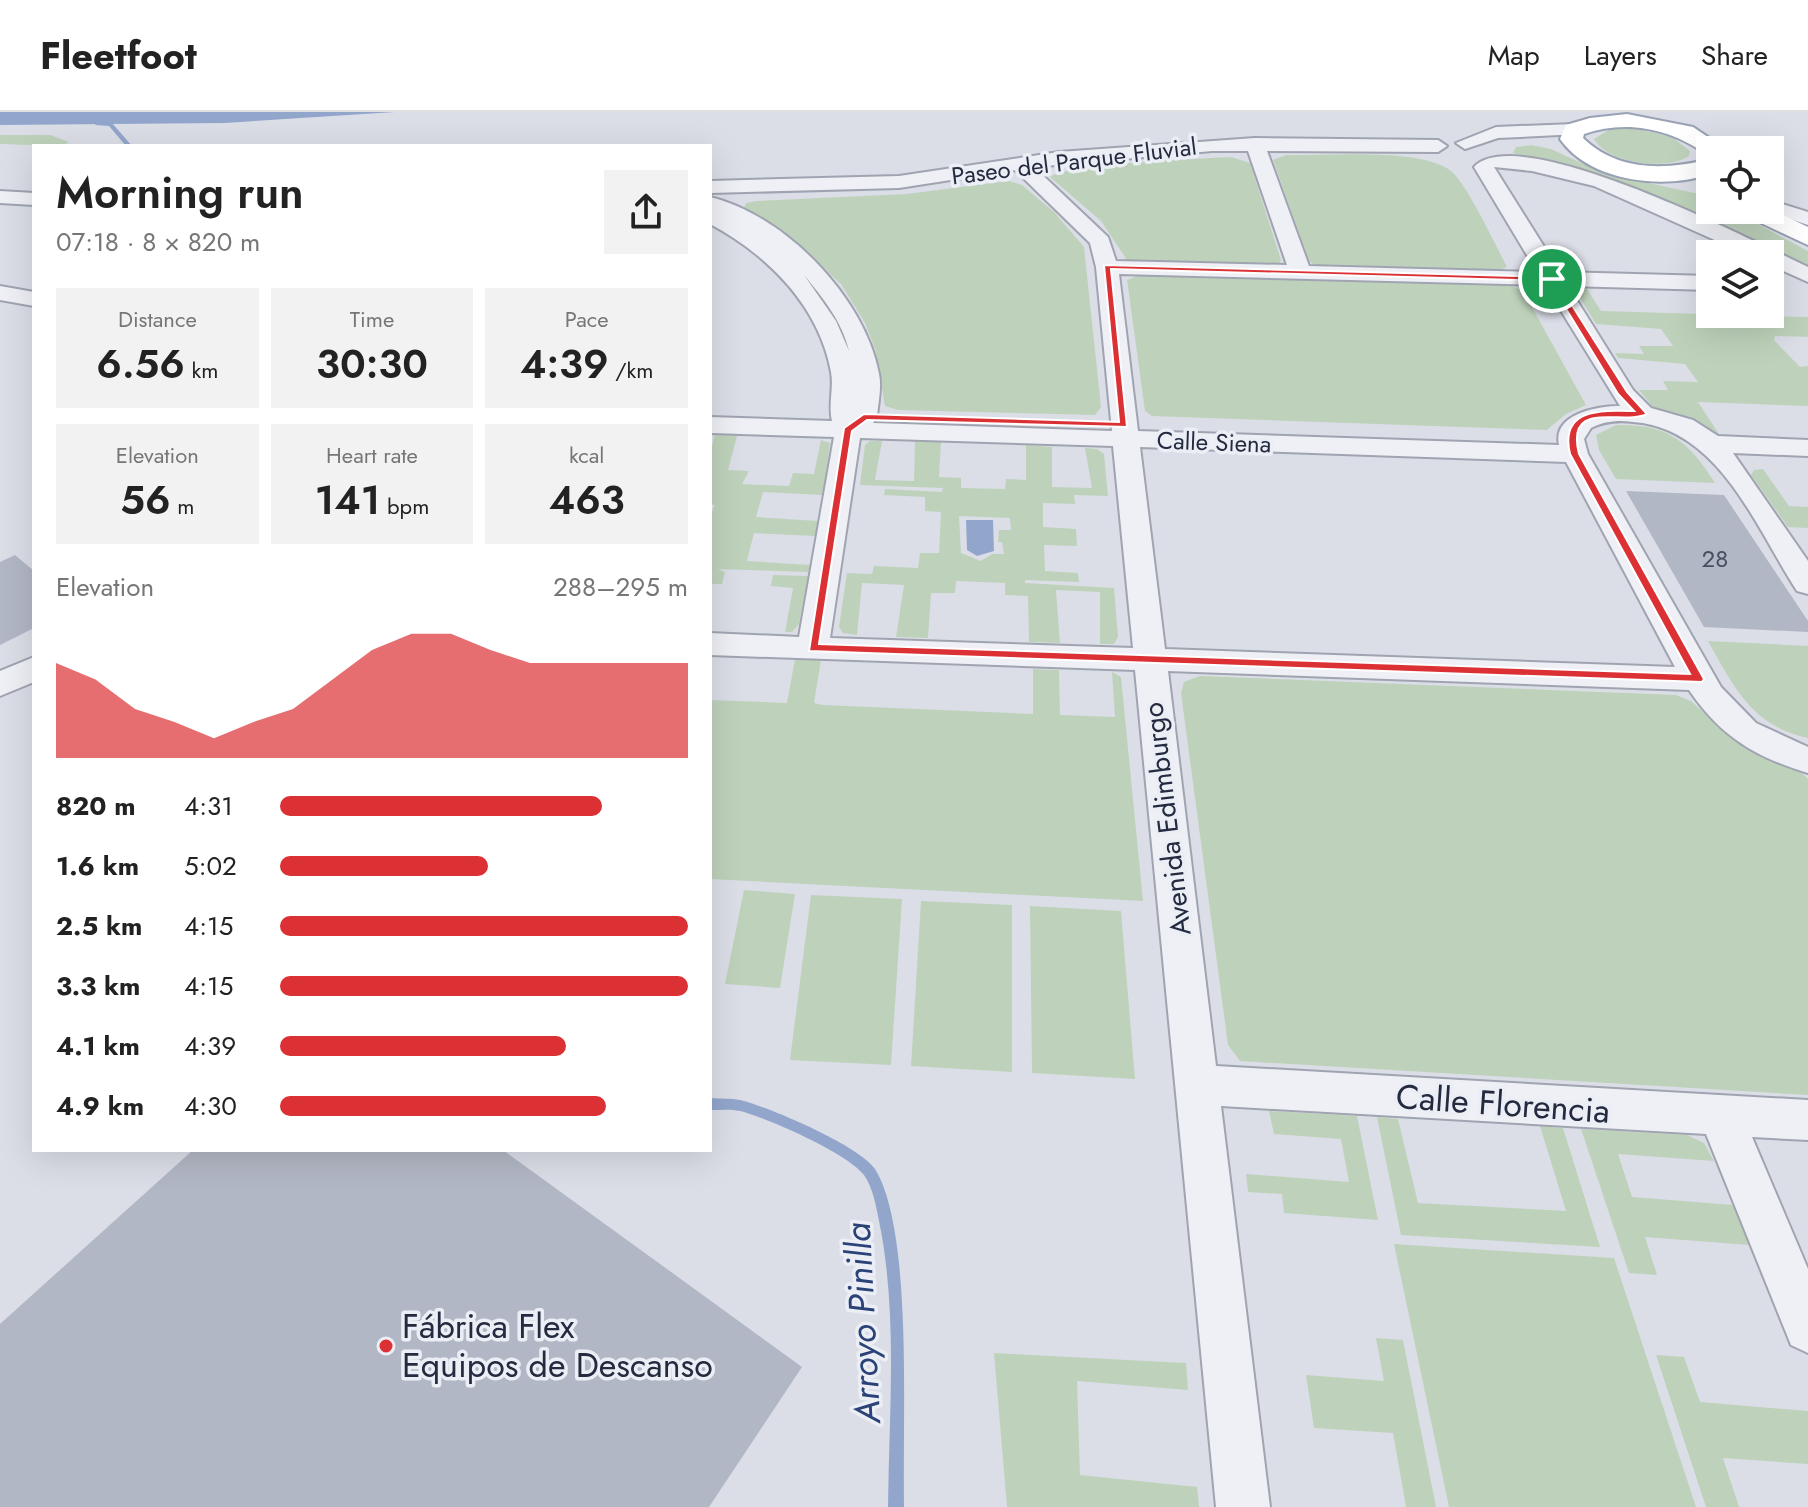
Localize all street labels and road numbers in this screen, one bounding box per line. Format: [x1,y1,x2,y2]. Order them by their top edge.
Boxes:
street label: Paseo del Parque Fluvial [949,129,1199,193]
street label: Calle Siena [1156,423,1272,461]
street label: Avenida Edimburgo [1132,700,1202,938]
street label: Calle Florencia [1394,1072,1612,1136]

